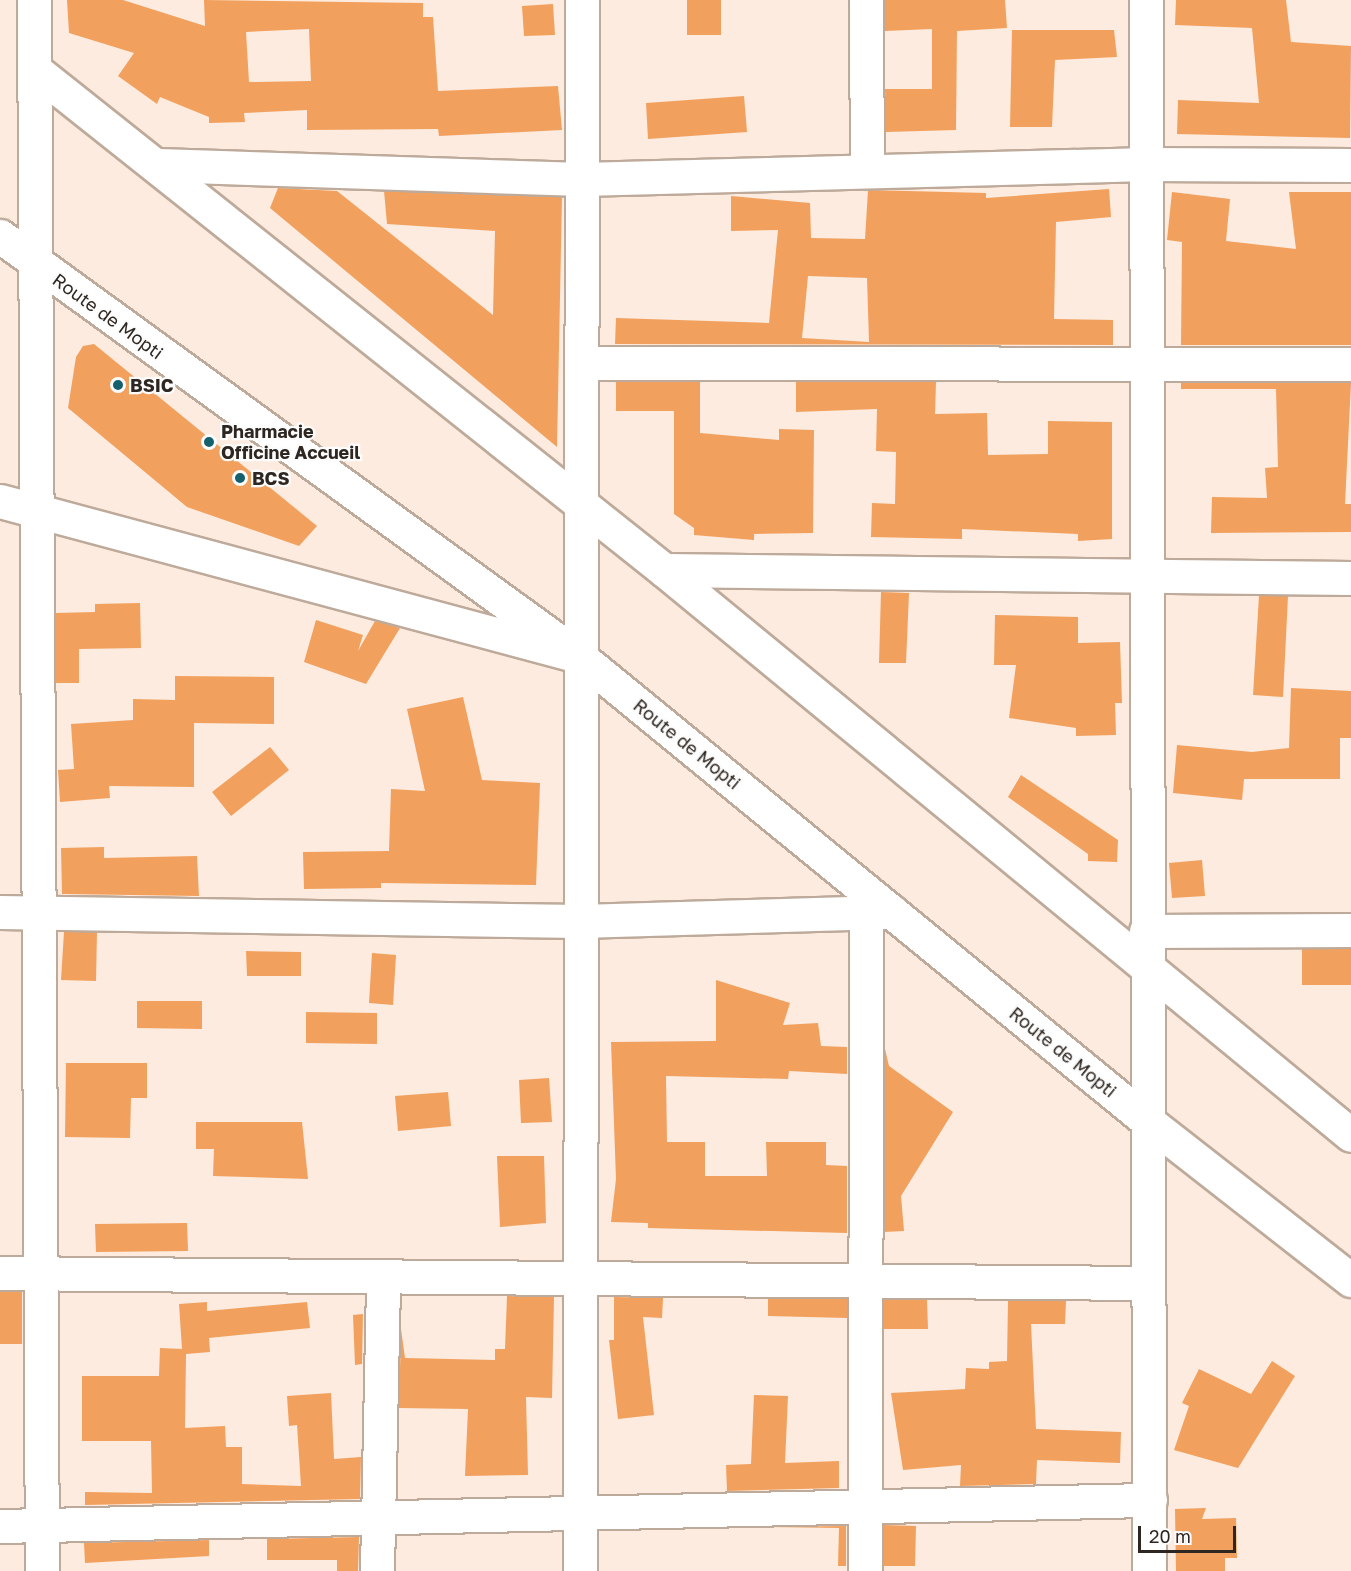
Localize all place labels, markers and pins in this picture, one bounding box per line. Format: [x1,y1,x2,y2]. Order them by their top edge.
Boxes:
place label: BSIC [130,374,174,396]
marker: BSIC [111,378,125,392]
place label: Pharmacie Officine Accueil [221,421,360,464]
marker: Pharmacie Officine Accueil [202,435,216,449]
place label: BCS [252,467,289,489]
marker: BCS [233,471,247,485]

